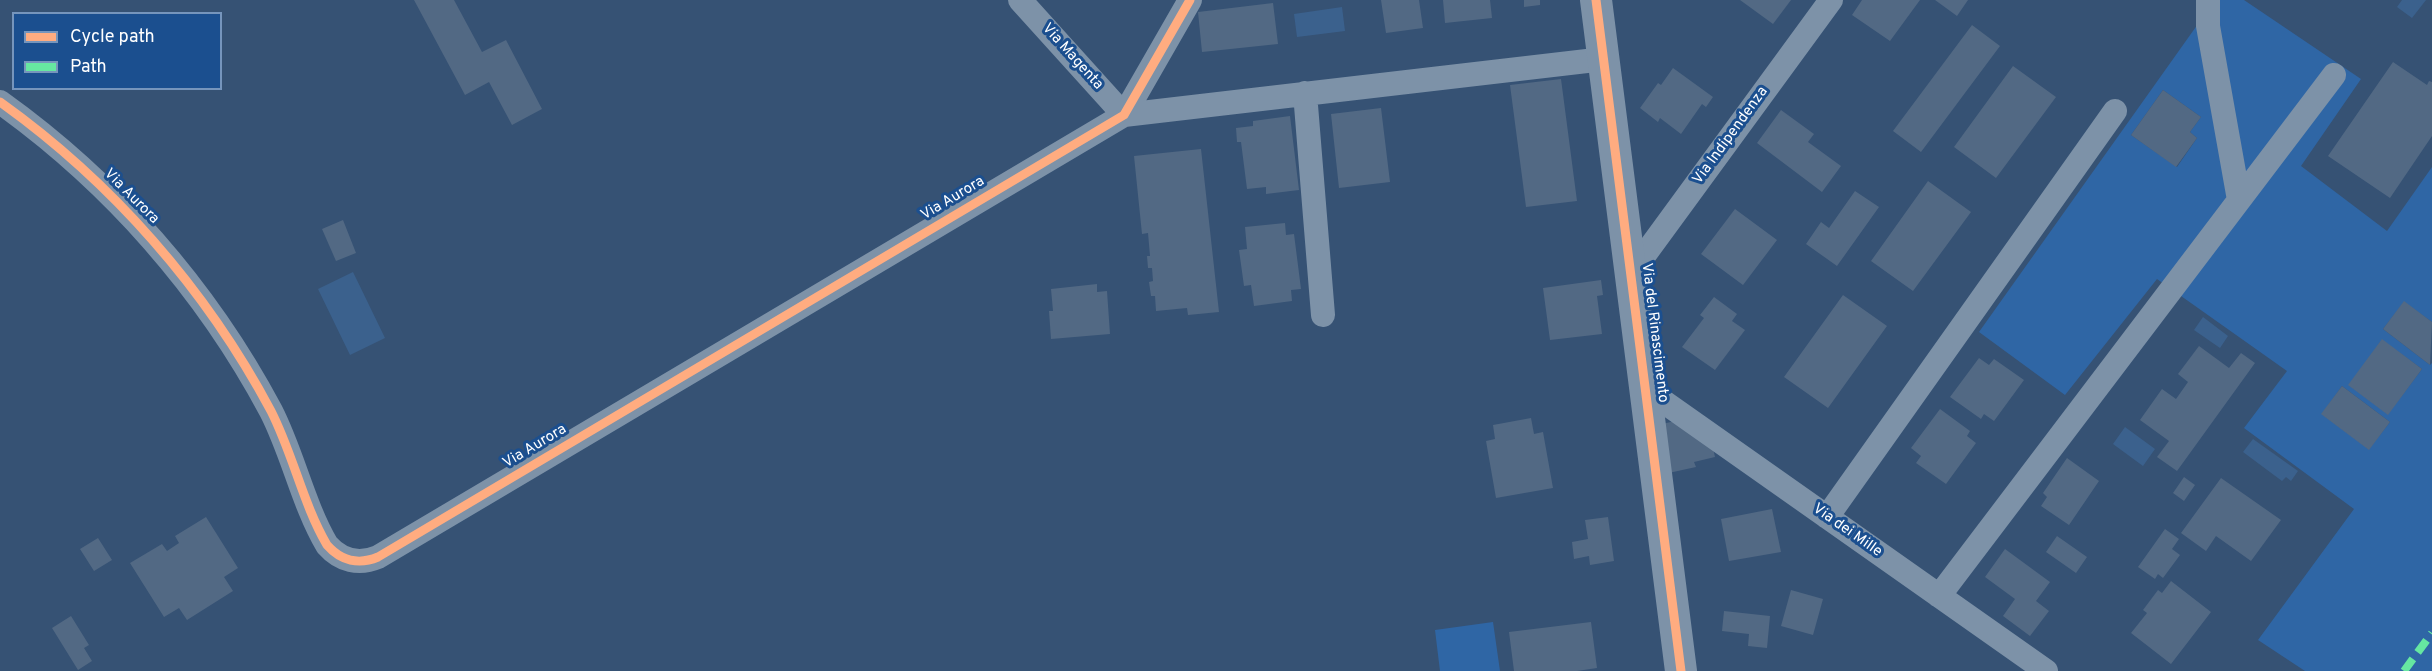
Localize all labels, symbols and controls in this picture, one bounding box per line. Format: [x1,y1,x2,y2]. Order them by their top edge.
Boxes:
legend [12,12,222,90]
street label: Via Magenta [1038,20,1106,94]
text: Cycle path [70,26,155,49]
text: Path [70,56,107,79]
street label: Via Indipendenza [1690,84,1772,188]
street label: Via Aurora [100,166,162,228]
street label: Via Aurora [918,173,988,225]
street label: Via del Rinascimento [1636,262,1672,404]
street label: Via Aurora [500,421,570,473]
street label: Via dei Mille [1809,501,1885,561]

